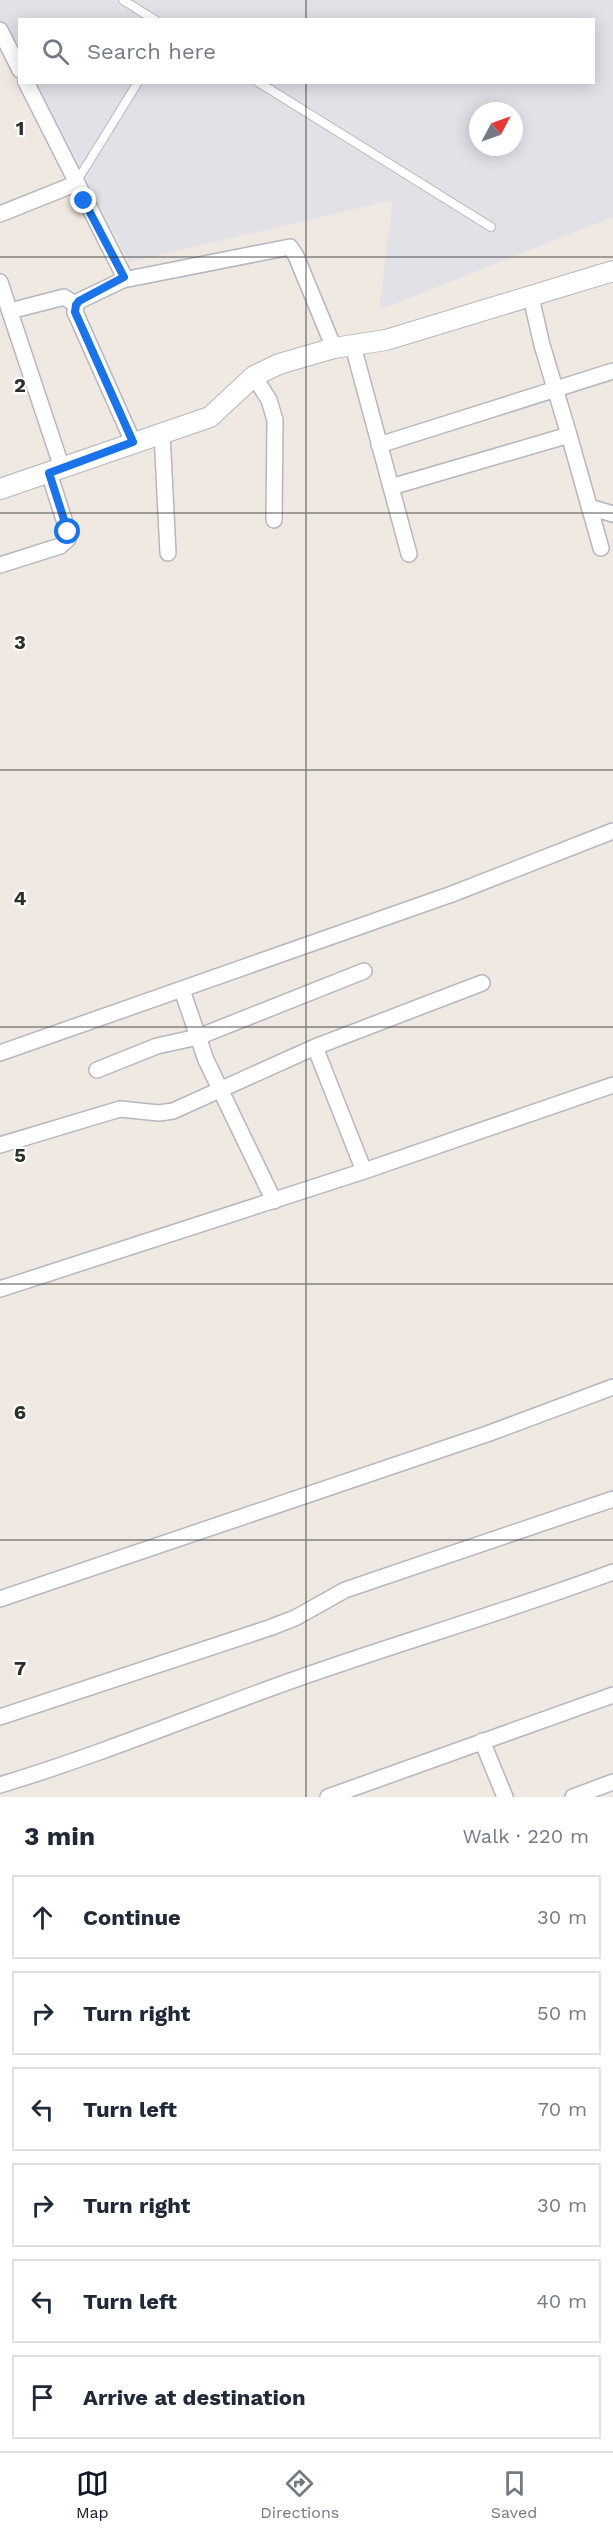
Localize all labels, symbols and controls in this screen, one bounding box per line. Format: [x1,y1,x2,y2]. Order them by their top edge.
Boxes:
search box [18,18,595,84]
icon: search [39,35,72,68]
text: Search here [87,39,216,64]
north arrow [469,102,523,156]
text: 1 [16,116,24,140]
route end [70,187,96,213]
text: 2 [14,373,26,397]
route start [54,518,80,544]
text: 3 [14,630,26,654]
text: 4 [14,886,27,910]
text: 5 [14,1143,26,1167]
text: 6 [14,1400,26,1424]
text: 7 [14,1656,26,1680]
text: 3 min [24,1821,95,1851]
text: Walk · 220 m [462,1824,589,1848]
icon: ahead [26,1901,59,1934]
text: Continue [83,1905,181,1930]
text: 30 m [537,1905,587,1929]
icon: right [26,1997,59,2030]
text: Turn right [83,2001,190,2026]
text: 50 m [537,2001,587,2025]
icon: left [26,2093,59,2126]
text: Turn left [83,2097,177,2122]
text: 70 m [538,2097,587,2121]
icon: right [26,2189,59,2222]
text: Turn right [83,2193,190,2218]
text: 30 m [537,2193,587,2217]
icon: left [26,2285,59,2318]
text: Turn left [83,2289,177,2314]
text: 40 m [536,2289,587,2313]
icon: arrive [26,2381,59,2414]
text: Arrive at destination [83,2385,306,2410]
tab: Map [76,2467,109,2522]
tab: Directions [260,2467,339,2522]
tab: Saved [491,2467,537,2522]

